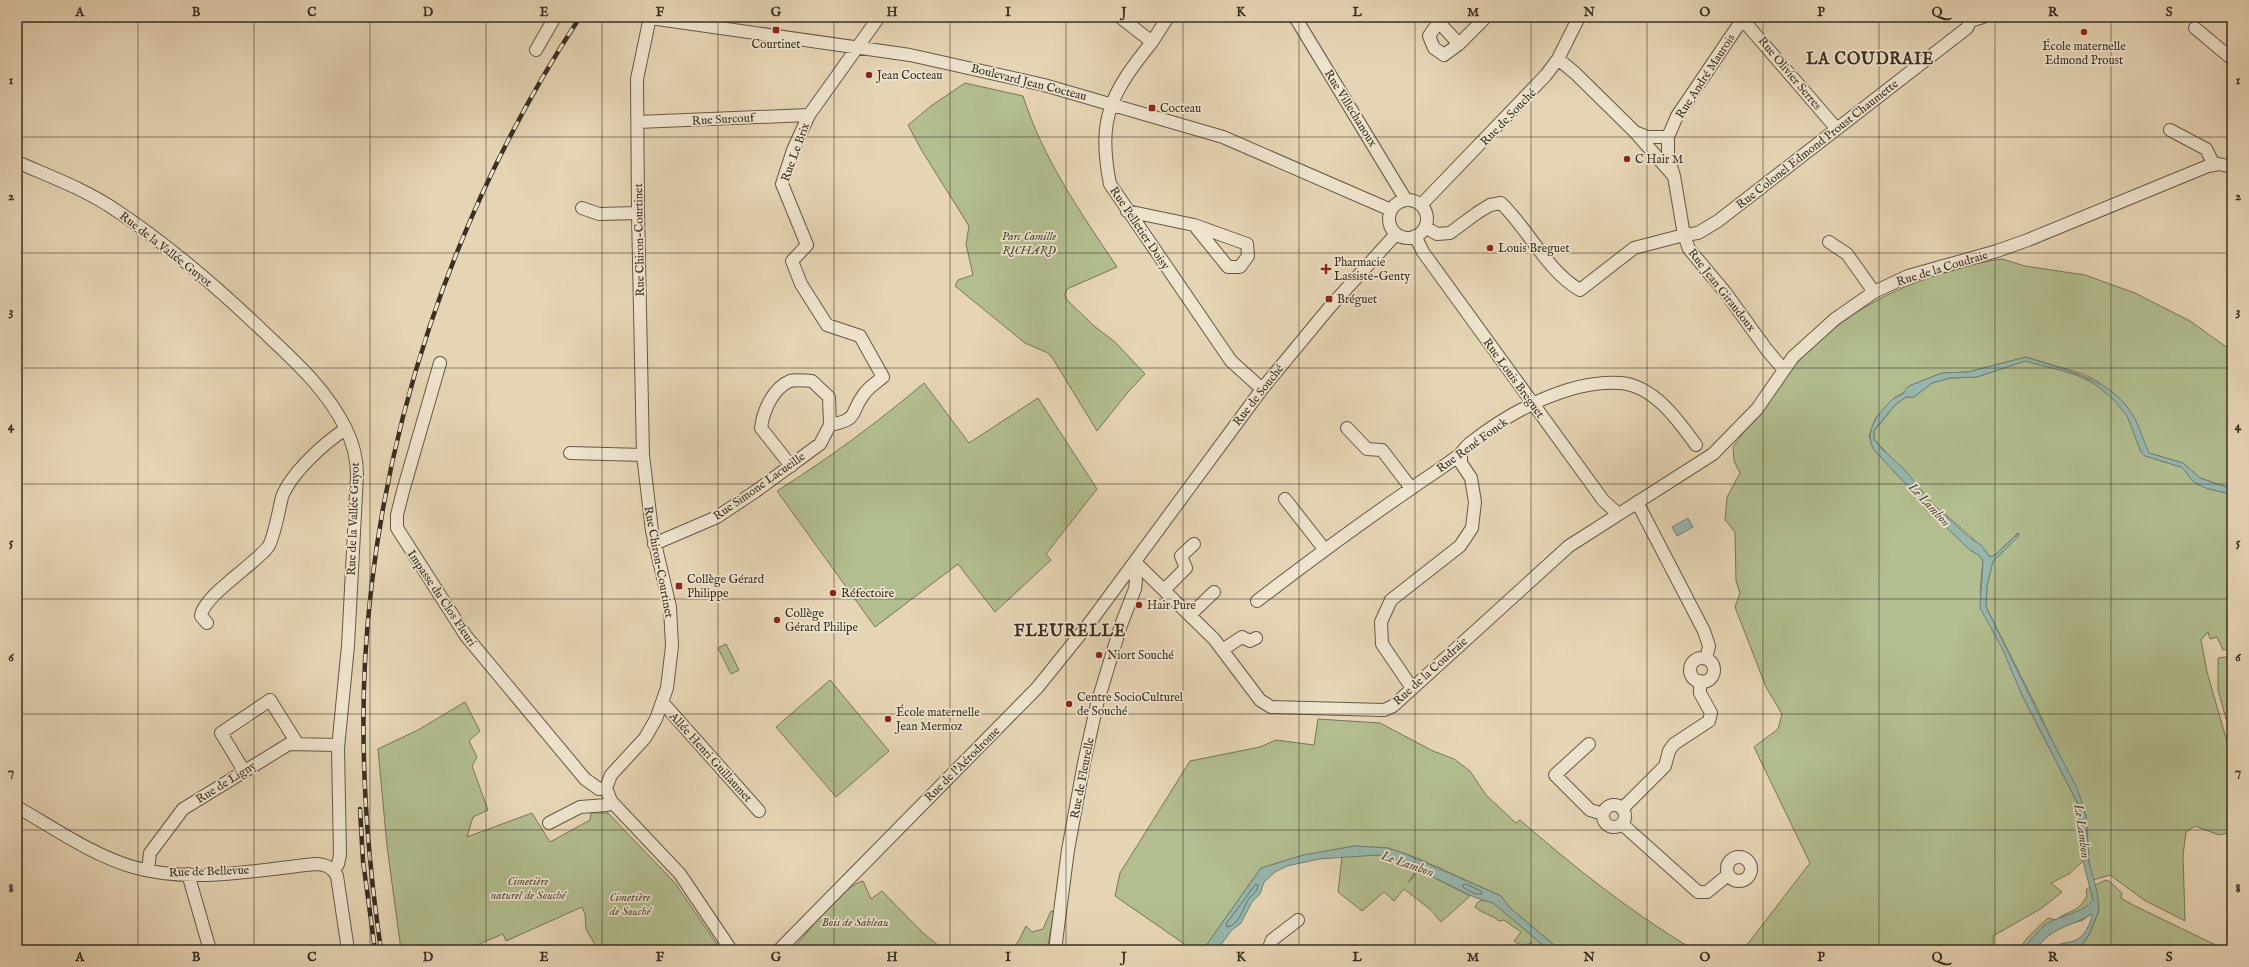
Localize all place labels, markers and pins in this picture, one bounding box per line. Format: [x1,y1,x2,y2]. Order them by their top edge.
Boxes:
marker: Courtinet [771,25,781,35]
marker: École maternelle Edmond Proust [2079,27,2089,37]
place label: Courtinet [752,37,800,52]
place label: École maternelle Edmond Proust [2042,38,2126,68]
place label: Jean Cocteau [875,68,943,84]
marker: Jean Cocteau [864,70,874,80]
place label: Cocteau [1160,101,1201,116]
marker: Cocteau [1147,103,1157,113]
place label: C Hair M [1635,152,1683,167]
marker: C Hair M [1622,154,1632,164]
place label: Louis Breguet [1498,241,1570,256]
marker: Louis Breguet [1485,243,1495,253]
place label: Pharmacie Lassiste-Genty [1334,255,1410,284]
marker: Pharmacie Lassiste-Genty [1321,264,1331,274]
place label: Bréguet [1337,292,1377,307]
marker: Bréguet [1324,294,1334,304]
place label: Collège Gérard Philippe [687,572,765,602]
marker: Collège Gérard Philippe [674,581,684,591]
place label: Réfectoire [841,586,895,601]
marker: Réfectoire [828,588,838,598]
place label: Hair Pure [1147,598,1196,613]
marker: Hair Pure [1134,600,1144,610]
place label: Collège Gérard Philipe [785,606,859,636]
marker: Collège Gérard Philipe [772,615,782,625]
place label: Niort Souché [1107,648,1174,663]
marker: Niort Souché [1094,650,1104,660]
place label: Centre SocioCulturel de Souché [1077,690,1184,719]
marker: Centre SocioCulturel de Souché [1064,699,1074,709]
place label: École maternelle Jean Mermoz [894,704,980,735]
marker: École maternelle Jean Mermoz [883,714,893,724]

